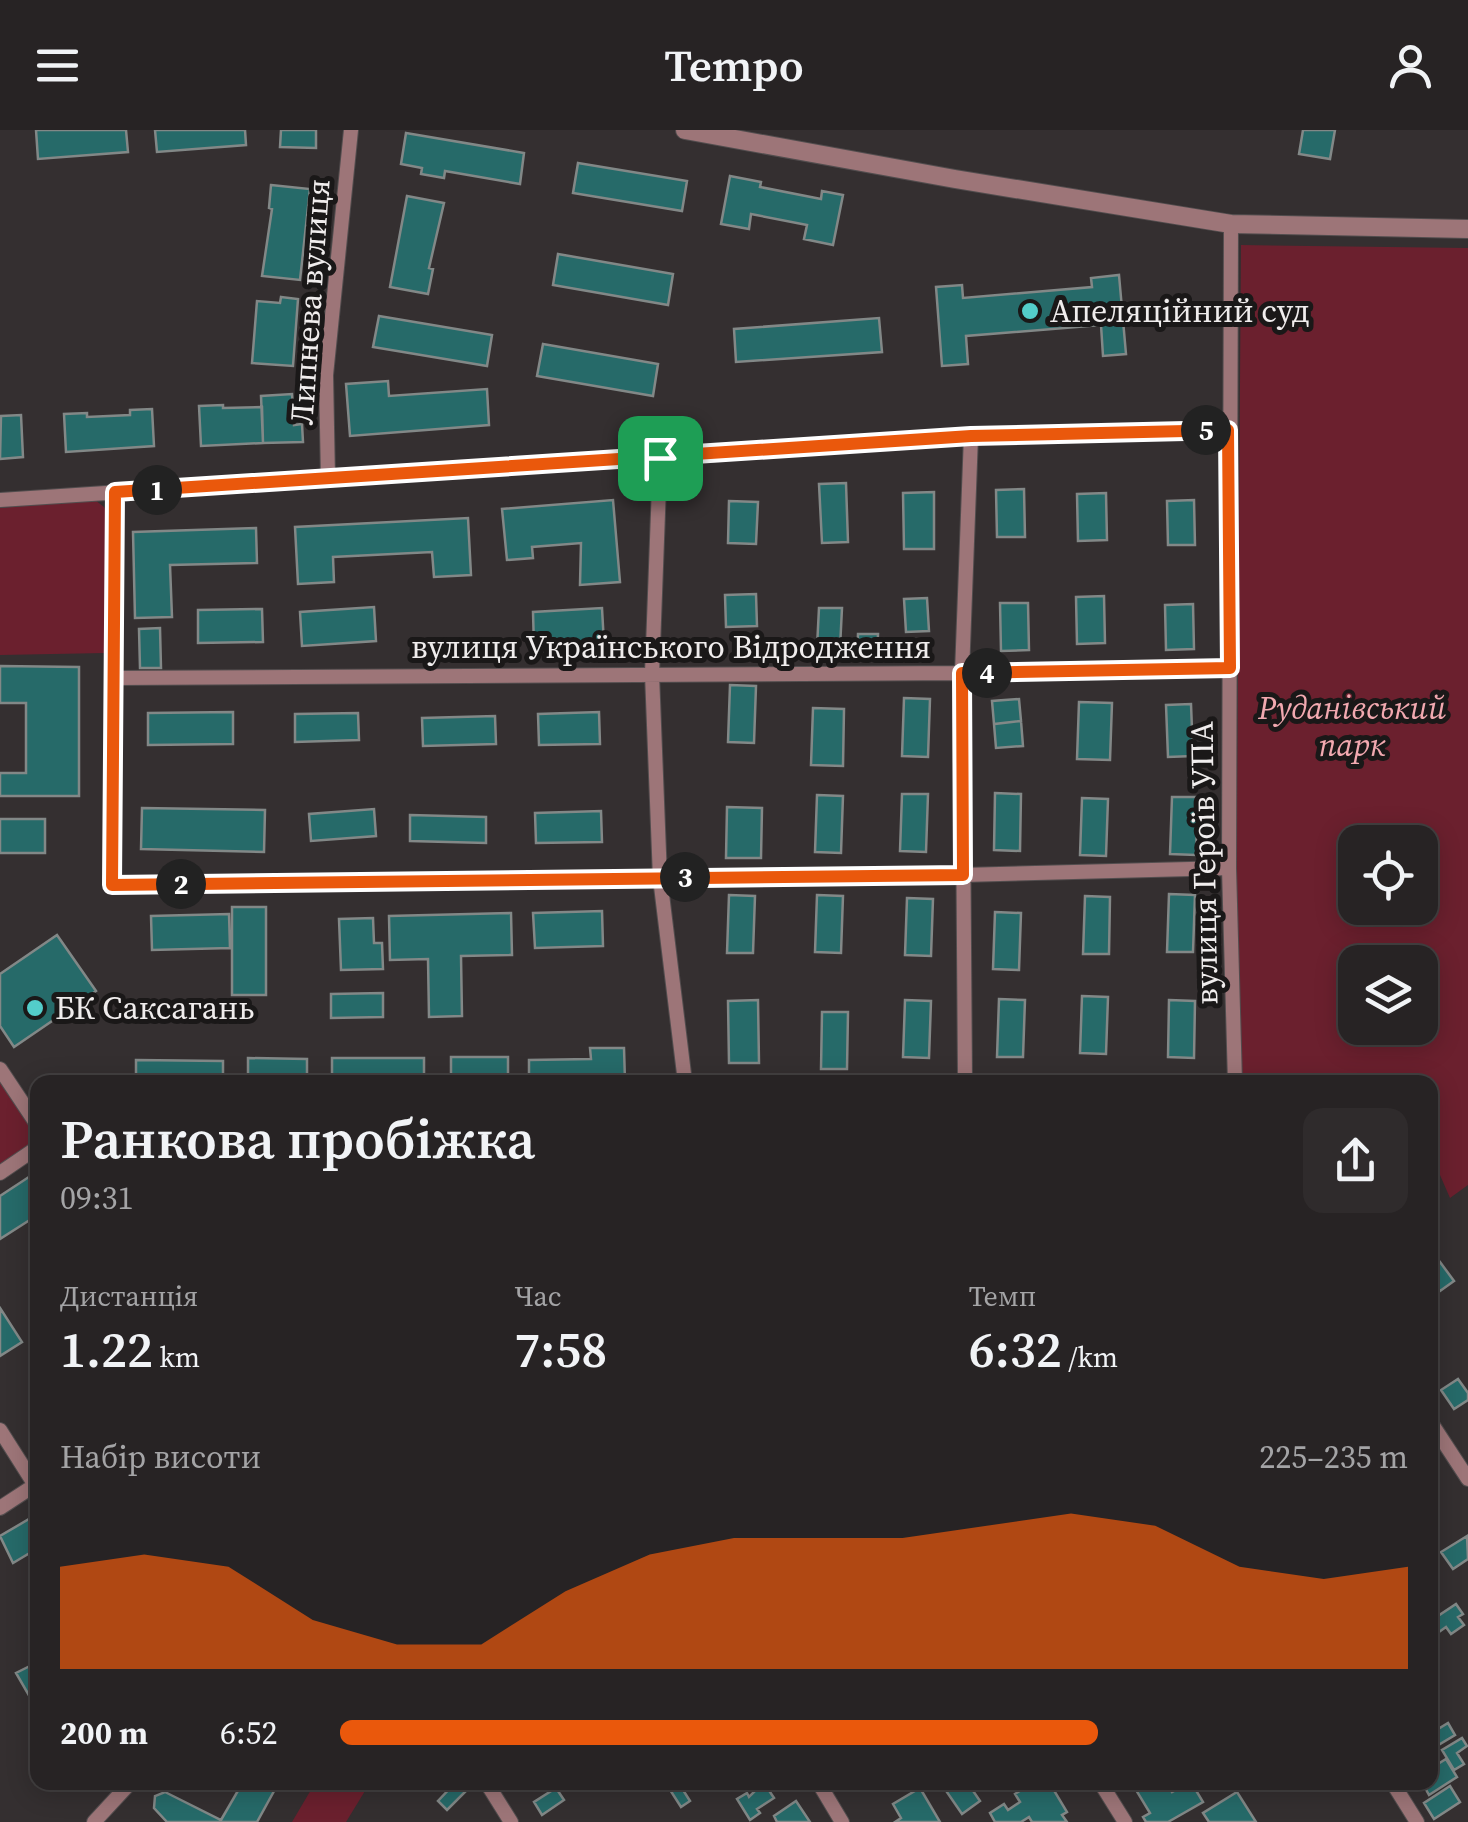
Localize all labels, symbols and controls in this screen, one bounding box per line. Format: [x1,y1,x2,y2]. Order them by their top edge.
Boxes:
text: Tempo [664,34,804,96]
icon: menu [30,38,85,93]
icon: person [1383,38,1438,93]
street label: Липнева вулиця [279,177,341,427]
place label: Апеляційний суд [1050,289,1310,333]
marker: Апеляційний суд [1019,300,1041,322]
pin: 5 [1181,405,1231,455]
text: 5 [1198,411,1214,449]
pin [618,416,703,501]
icon: arrive [633,431,688,486]
pin: 1 [132,465,182,515]
text: 1 [149,471,165,509]
street label: вулиця Українського Відродження [411,625,931,669]
pin: 4 [962,648,1012,698]
text: 4 [979,654,995,692]
park label: Руданівський парк [1257,686,1447,767]
street label: вулиця Героїв УПА [1180,721,1228,1005]
map controls [1338,825,1438,1045]
button: locate [1338,825,1438,925]
pin: 3 [660,852,710,902]
text: 3 [677,858,693,896]
pin: 2 [156,859,206,909]
text: 2 [173,865,189,903]
button: layers [1338,945,1438,1045]
place label: БК Саксагань [55,986,254,1030]
marker: БК Саксагань [24,997,46,1019]
text: Ранкова пробіжка [60,1101,535,1176]
button: share [1303,1108,1408,1213]
text: 09:31 [60,1176,134,1220]
text: Дистанція [60,1277,198,1315]
text: Час [514,1277,561,1315]
text: Темп [969,1277,1036,1315]
text: 1.22 [60,1315,153,1384]
text: 7:58 [514,1315,607,1384]
text: 6:32 [969,1315,1062,1384]
text: km [153,1338,200,1376]
text: /km [1062,1338,1118,1376]
text: Набір висоти [60,1435,261,1479]
text: 225–235 m [1259,1435,1408,1479]
text: 200 m [60,1711,148,1755]
text: 6:52 [220,1711,278,1755]

